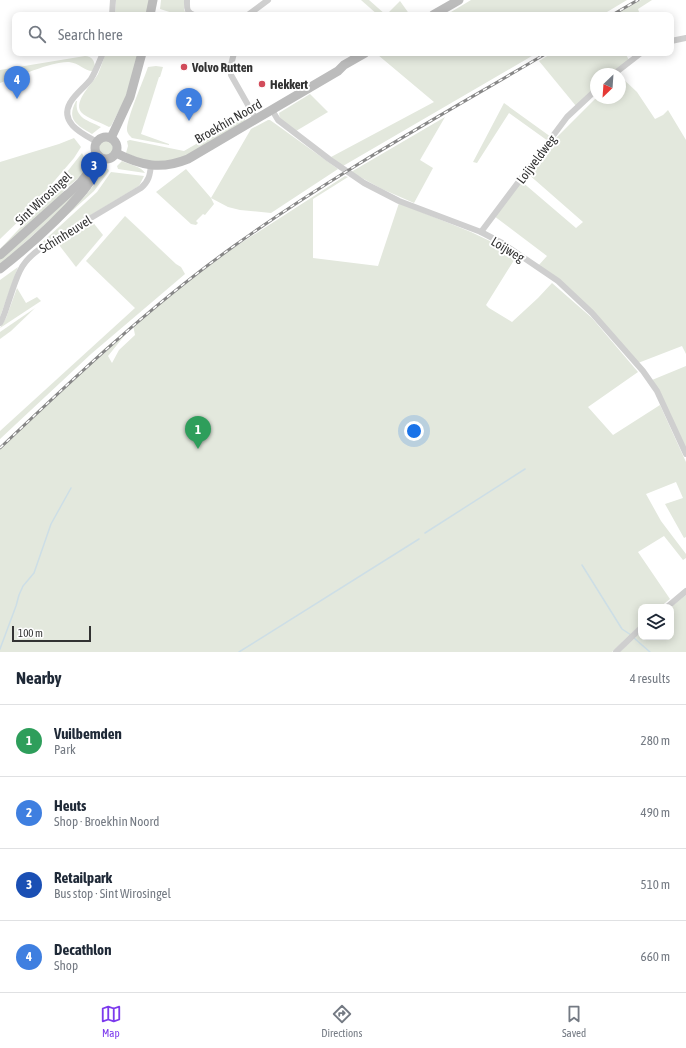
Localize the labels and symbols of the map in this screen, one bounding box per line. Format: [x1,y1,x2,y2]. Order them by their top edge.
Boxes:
place label: Volvo Rutten [191,60,253,75]
marker: Volvo Rutten [179,62,189,72]
pin: 4 [4,66,30,99]
north arrow [590,68,626,104]
place label: Hekkert [270,77,308,92]
marker: Hekkert [257,79,267,89]
pin: 2 [176,88,202,121]
street label: Broekhin Noord [192,96,264,147]
street label: Loijveldweg [513,132,560,187]
pin: 3 [81,152,107,185]
street label: Sint Wirosingel [12,168,75,228]
street label: Schinheuvel [36,212,95,256]
street label: Loijweg [488,234,527,265]
pin: 1 [185,416,211,449]
your location [404,421,424,441]
scale bar [12,624,91,643]

